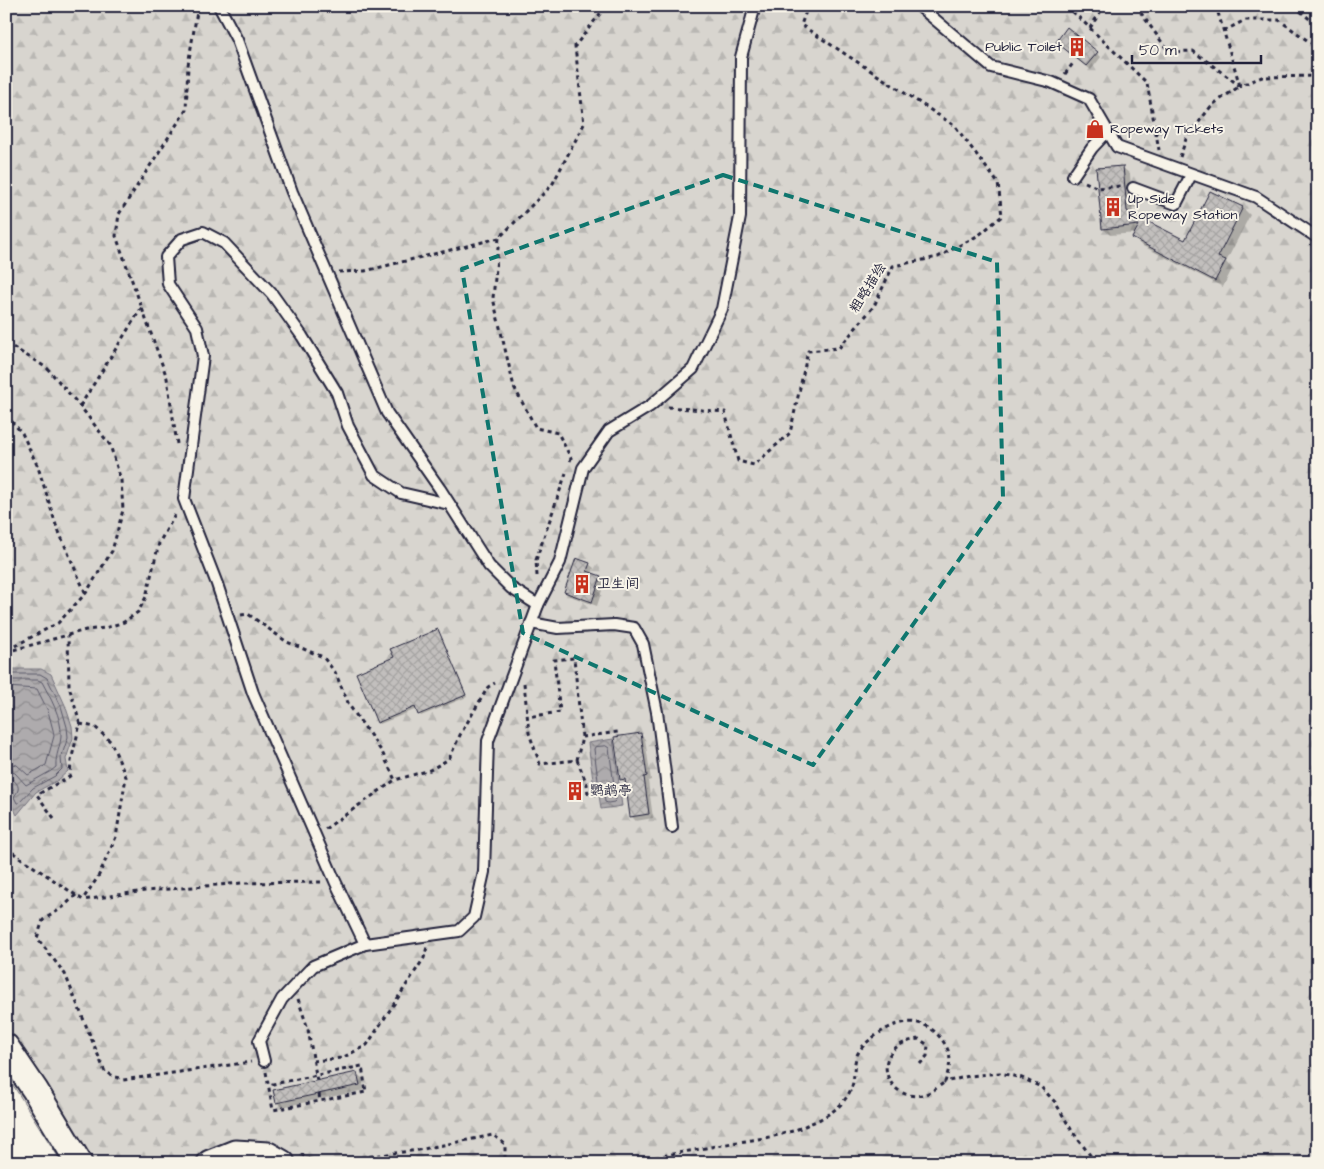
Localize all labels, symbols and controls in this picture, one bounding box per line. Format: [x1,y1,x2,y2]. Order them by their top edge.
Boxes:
scale bar [1132,32,1260,64]
building icon: Public Toilet [1066,36,1088,58]
place label: Public Toilet [985,37,1062,57]
text: 50 m [1139,40,1177,61]
shop icon: Ropeway Tickets [1084,118,1106,140]
place label: Ropeway Tickets [1110,119,1224,139]
place label: Up Side Ropeway Station [1128,189,1237,225]
building icon: Up Side Ropeway Station [1102,196,1124,218]
street label: 粗略描绘 [845,259,891,317]
building icon: 卫生间 [571,573,593,595]
place label: 卫生间 [597,574,639,594]
building icon: 鹦鹉亭 [564,780,586,802]
place label: 鹦鹉亭 [590,781,632,801]

